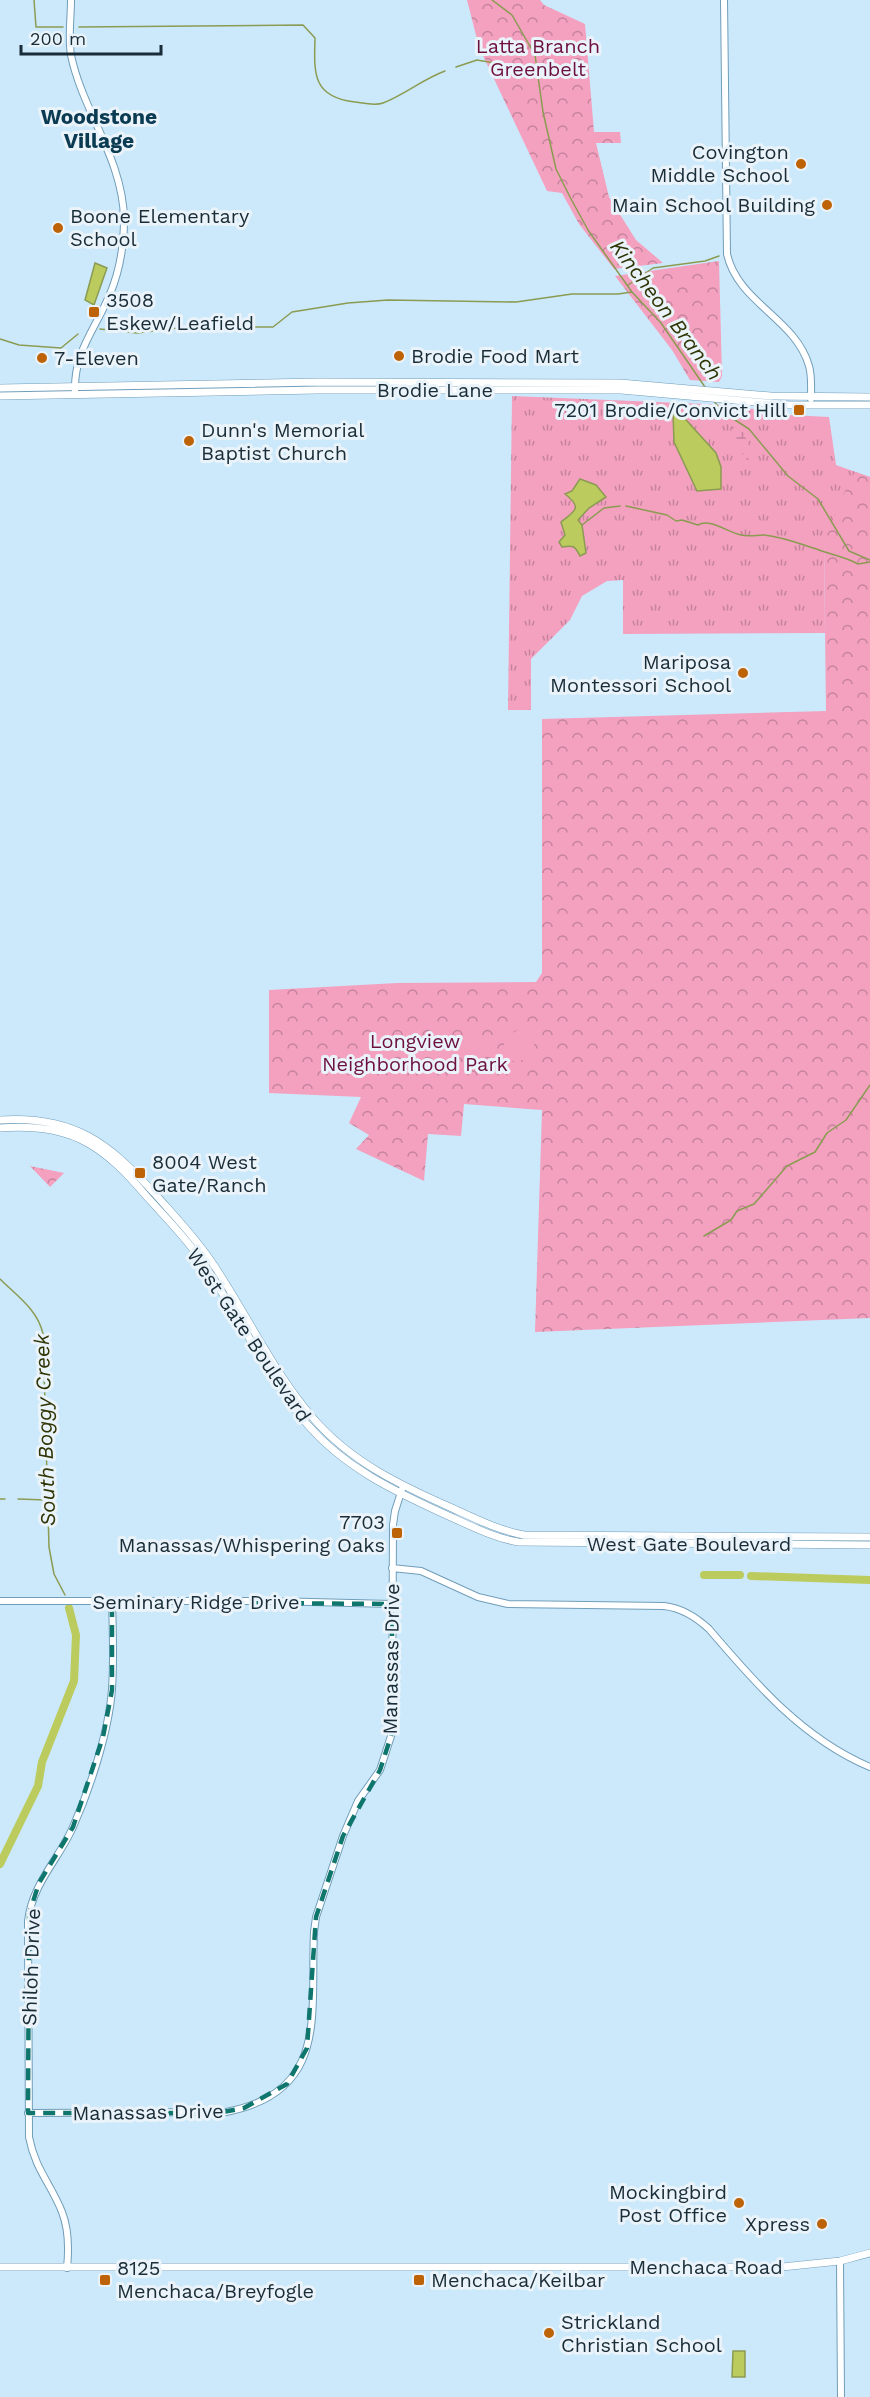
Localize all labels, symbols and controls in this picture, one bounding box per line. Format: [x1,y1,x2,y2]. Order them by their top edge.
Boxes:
scale bar [21,18,160,56]
text: 200 m [30,28,86,49]
park label: Latta Branch Greenbelt [476,34,600,81]
district label: Woodstone Village [41,104,157,153]
place label: Covington Middle School [651,140,789,187]
marker: Covington Middle School [794,157,808,171]
place label: Main School Building [612,193,815,217]
marker: Main School Building [820,198,834,212]
place label: Boone Elementary School [70,204,250,251]
marker: Boone Elementary School [51,221,65,235]
water label: Kincheon Branch [605,234,727,385]
place label: 3508 Eskew/Leafield [106,288,254,335]
marker: 3508 Eskew/Leafield [87,305,101,319]
place label: Brodie Food Mart [411,344,579,368]
place label: 7-Eleven [54,346,139,370]
marker: Brodie Food Mart [392,349,406,363]
marker: 7-Eleven [35,351,49,365]
street label: Brodie Lane [377,378,493,402]
place label: 7201 Brodie/Convict Hill [554,398,787,422]
marker: 7201 Brodie/Convict Hill [792,403,806,417]
place label: Dunn's Memorial Baptist Church [201,418,364,465]
marker: Dunn's Memorial Baptist Church [182,434,196,448]
place label: Mariposa Montessori School [550,650,731,697]
marker: Mariposa Montessori School [736,666,750,680]
park label: Longview Neighborhood Park [322,1029,508,1076]
place label: 8004 West Gate/Ranch [152,1150,267,1197]
marker: 8004 West Gate/Ranch [133,1166,147,1180]
street label: West Gate Boulevard [182,1243,316,1427]
water label: South Boggy Creek [29,1333,60,1527]
place label: 7703 Manassas/Whispering Oaks [119,1510,385,1557]
marker: 7703 Manassas/Whispering Oaks [390,1526,404,1540]
street label: West Gate Boulevard [587,1532,791,1556]
street label: Manassas Drive [378,1583,404,1735]
street label: Seminary Ridge Drive [92,1590,300,1614]
street label: Shiloh Drive [17,1908,45,2026]
street label: Manassas Drive [72,2099,224,2125]
place label: Mockingbird Post Office [609,2180,727,2227]
marker: Mockingbird Post Office [732,2196,746,2210]
place label: Xpress [745,2212,810,2236]
marker: Xpress [815,2217,829,2231]
street label: Menchaca Road [629,2255,783,2279]
place label: 8125 Menchaca/Breyfogle [117,2256,314,2303]
place label: Menchaca/Keilbar [431,2268,605,2292]
marker: 8125 Menchaca/Breyfogle [98,2273,112,2287]
marker: Menchaca/Keilbar [412,2273,426,2287]
place label: Strickland Christian School [561,2310,722,2357]
marker: Strickland Christian School [542,2326,556,2340]

